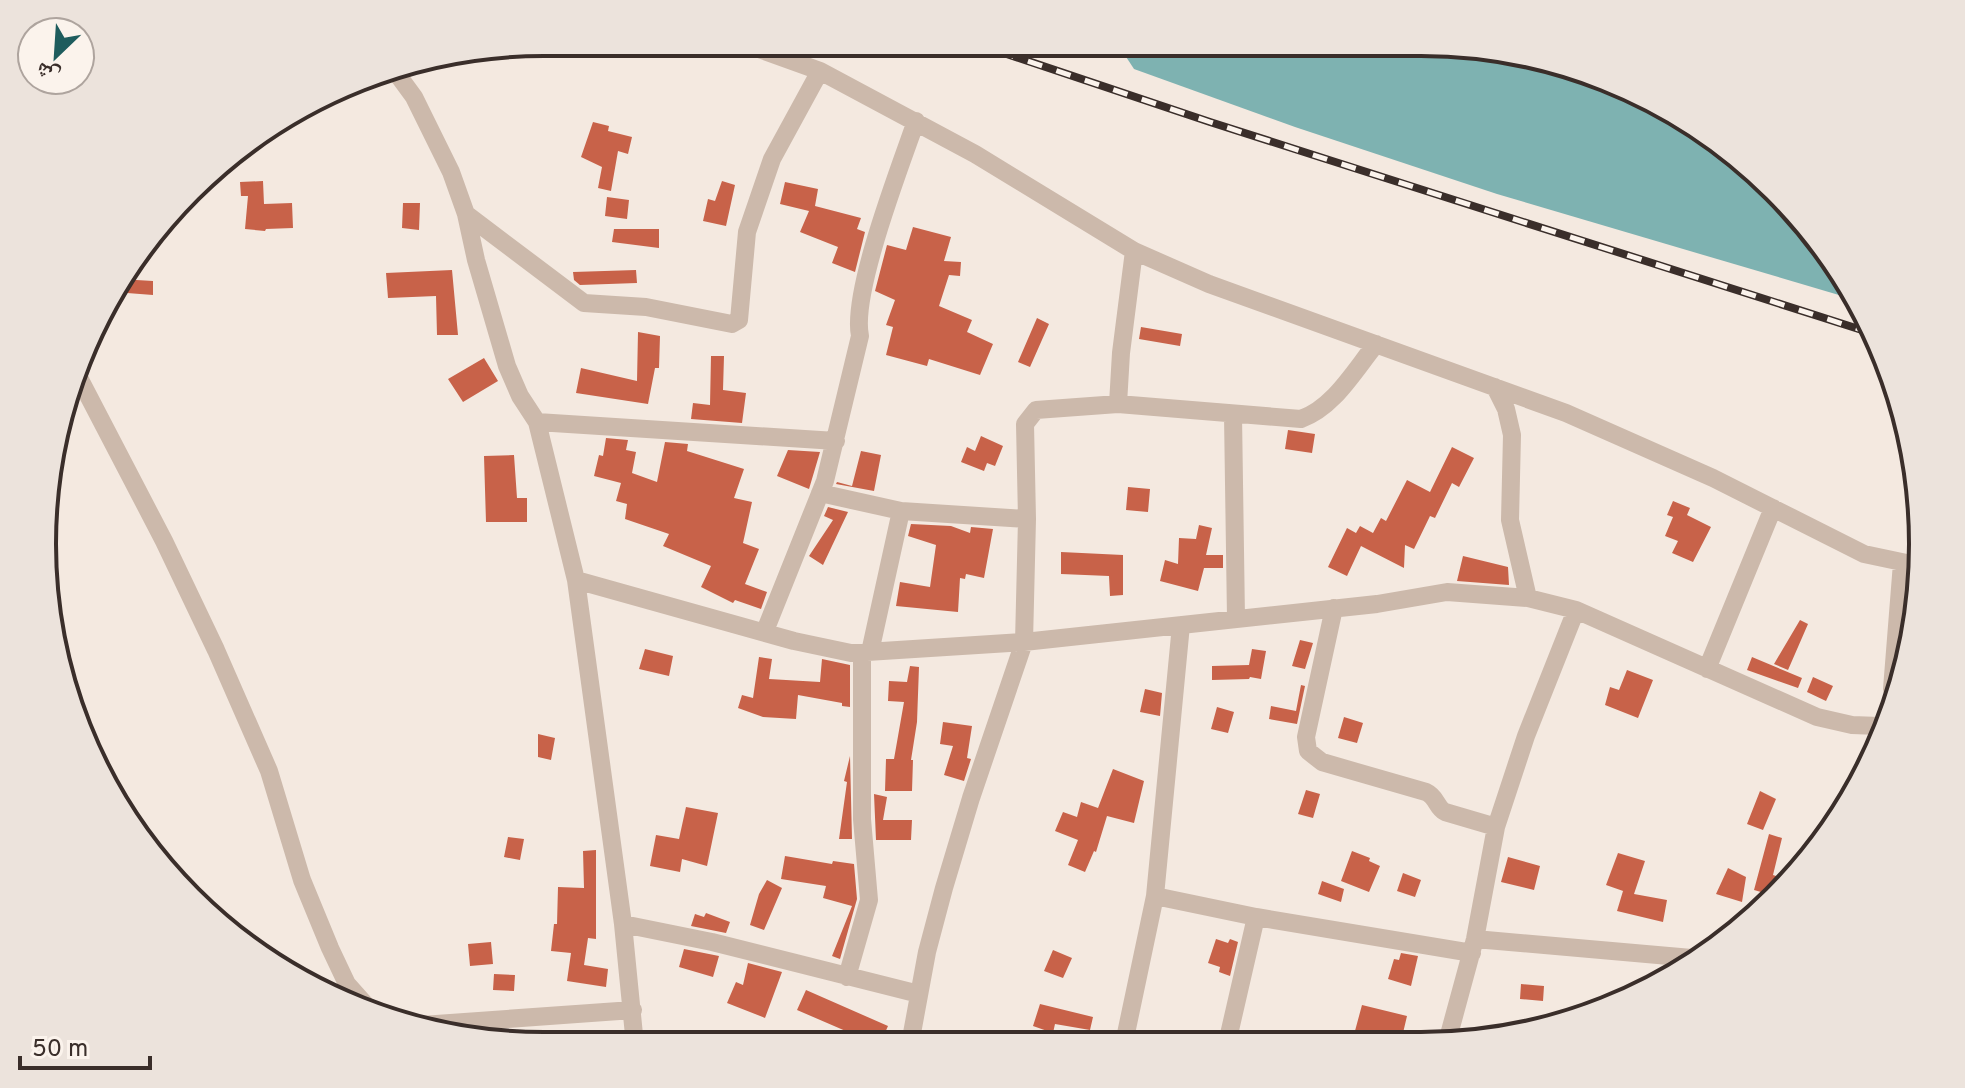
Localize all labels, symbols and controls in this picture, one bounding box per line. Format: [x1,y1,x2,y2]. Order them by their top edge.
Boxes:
north arrow [16,16,96,96]
text: ش [32,55,65,89]
scale bar [20,1020,150,1070]
text: 50 m [32,1035,88,1065]

